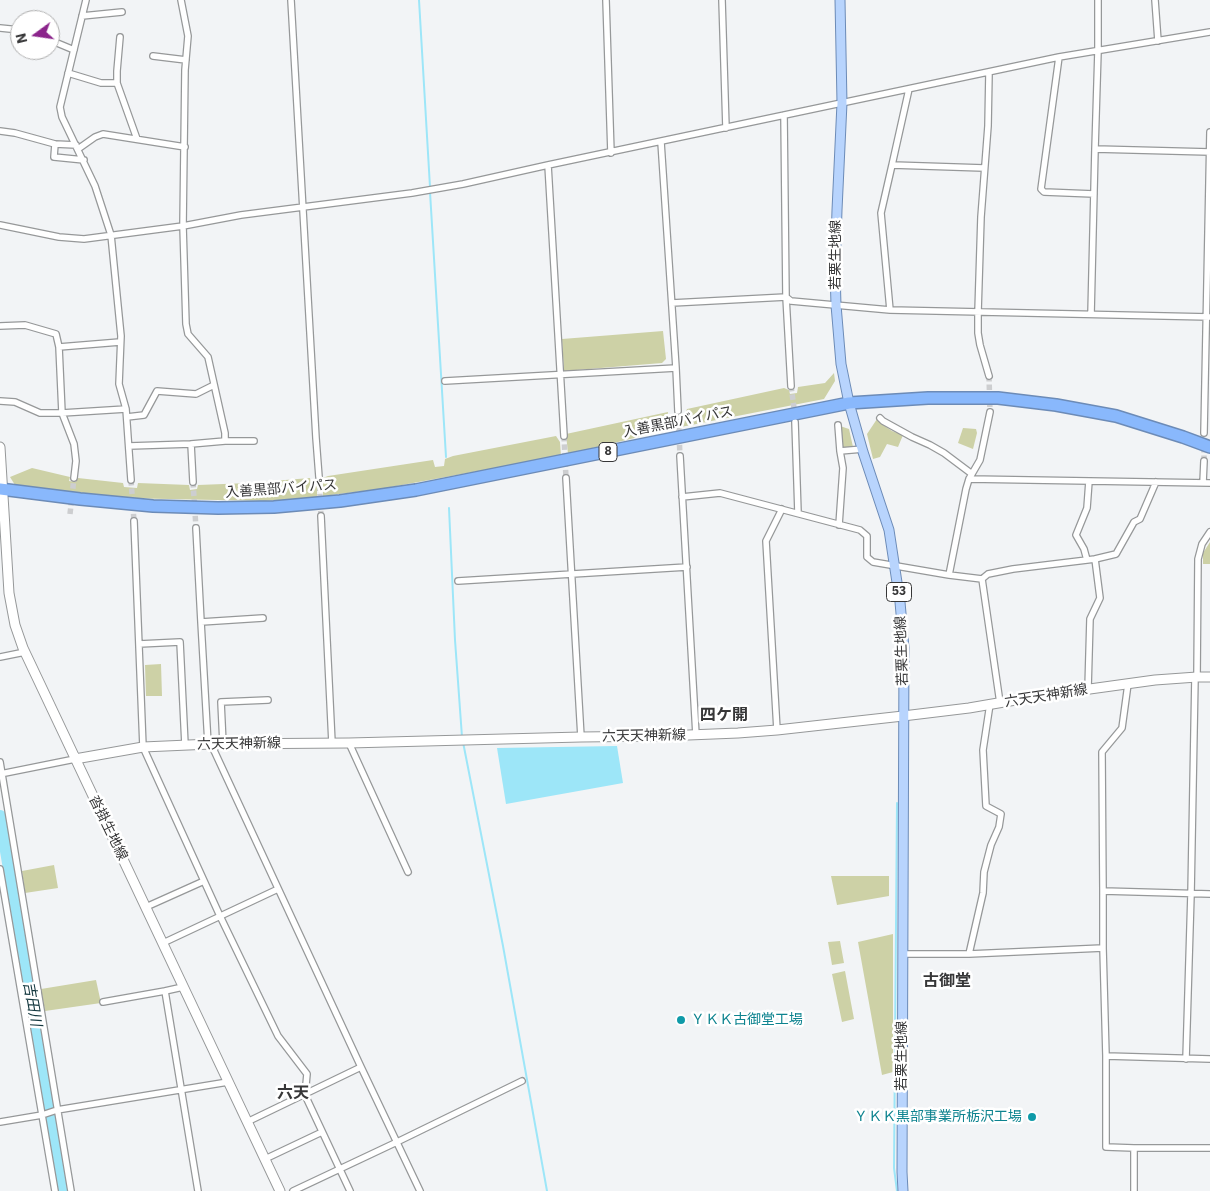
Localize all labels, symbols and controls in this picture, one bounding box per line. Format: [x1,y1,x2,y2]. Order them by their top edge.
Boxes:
north arrow [10,10,60,60]
text: N [11,31,31,45]
street label: 若栗生地線 [828,220,844,290]
street label: 入善黒部バイパス [621,403,735,441]
road number: 8 [599,442,617,462]
street label: 入善黒部バイパス [225,477,337,501]
road number: 53 [886,582,912,602]
street label: 若栗生地線 [892,616,912,686]
street label: 六天天神新線 [1003,681,1089,711]
district label: 四ケ開 [700,705,748,725]
street label: 六天天神新線 [602,727,686,745]
street label: 六天天神新線 [197,735,281,753]
street label: 沓掛生地線 [85,793,131,863]
district label: 古御堂 [923,971,971,991]
water label: 吉田川 [19,980,45,1028]
place label: ＹＫＫ古御堂工場 [691,1012,803,1028]
marker: ＹＫＫ古御堂工場 [675,1014,687,1026]
street label: 若栗生地線 [894,1021,910,1091]
district label: 六天 [277,1083,309,1103]
place label: ＹＫＫ黒部事業所栃沢工場 [854,1109,1022,1125]
marker: ＹＫＫ黒部事業所栃沢工場 [1026,1111,1038,1123]

